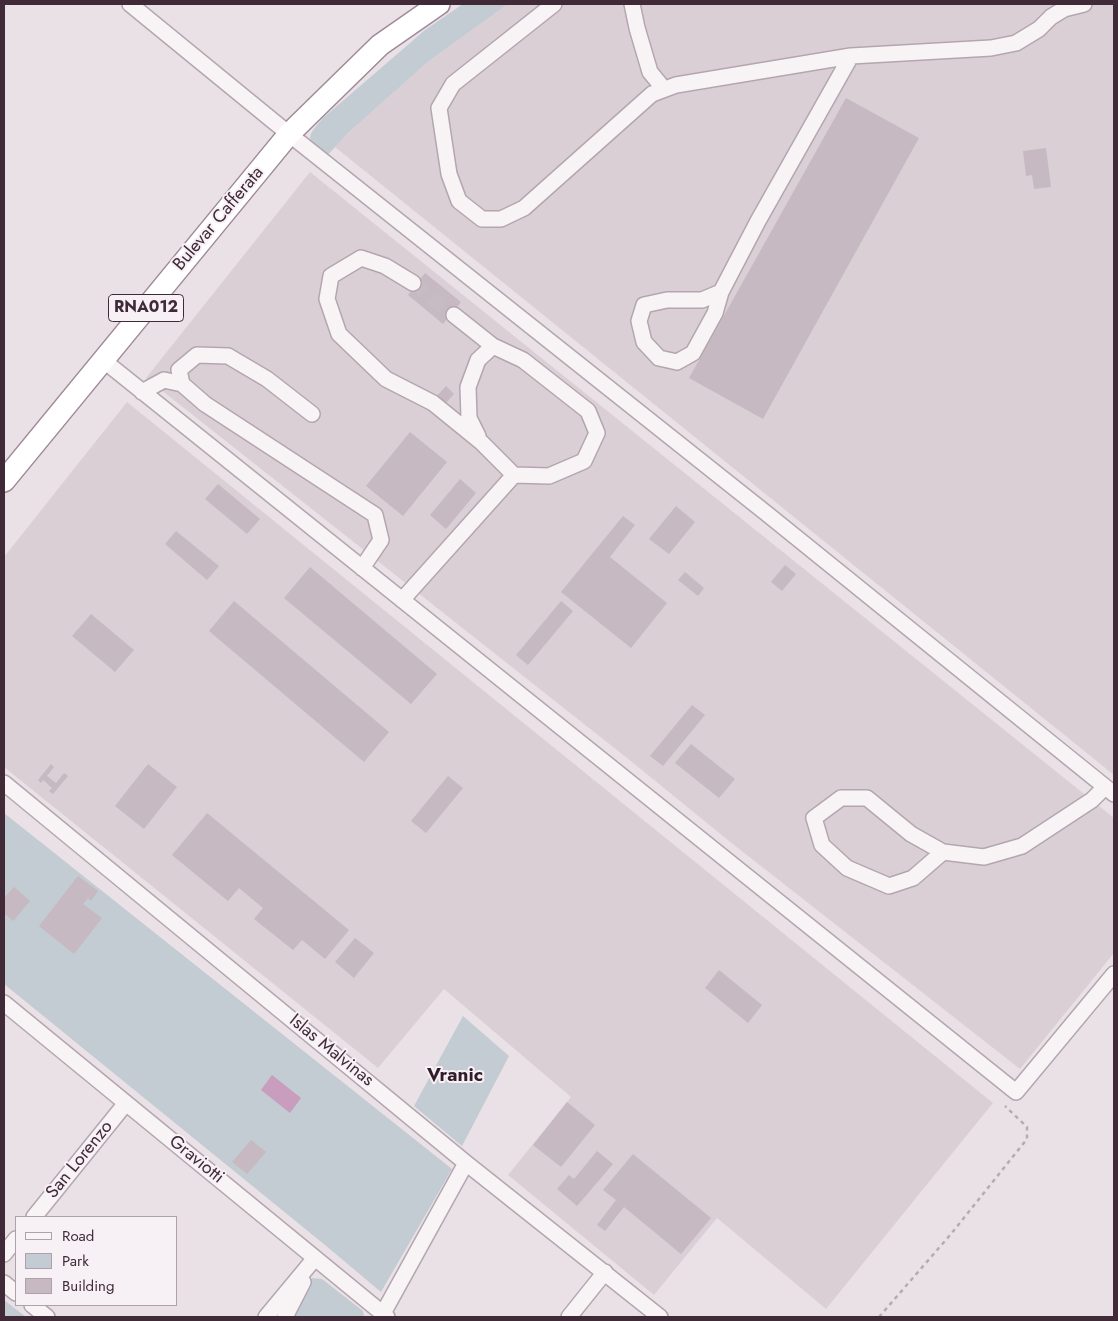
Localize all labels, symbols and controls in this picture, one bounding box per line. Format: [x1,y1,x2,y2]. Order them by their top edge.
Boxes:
street label: Bulevar Cafferata [169,163,269,275]
road number: RNA012 [108,294,184,322]
street label: Islas Malvinas [284,1010,378,1092]
district label: Vranic [427,1065,483,1087]
street label: San Lorenzo [42,1117,118,1203]
street label: Graviotti [164,1131,228,1189]
legend [15,1216,178,1306]
text: Road [62,1225,94,1247]
text: Park [62,1250,89,1272]
text: Building [62,1275,114,1297]

